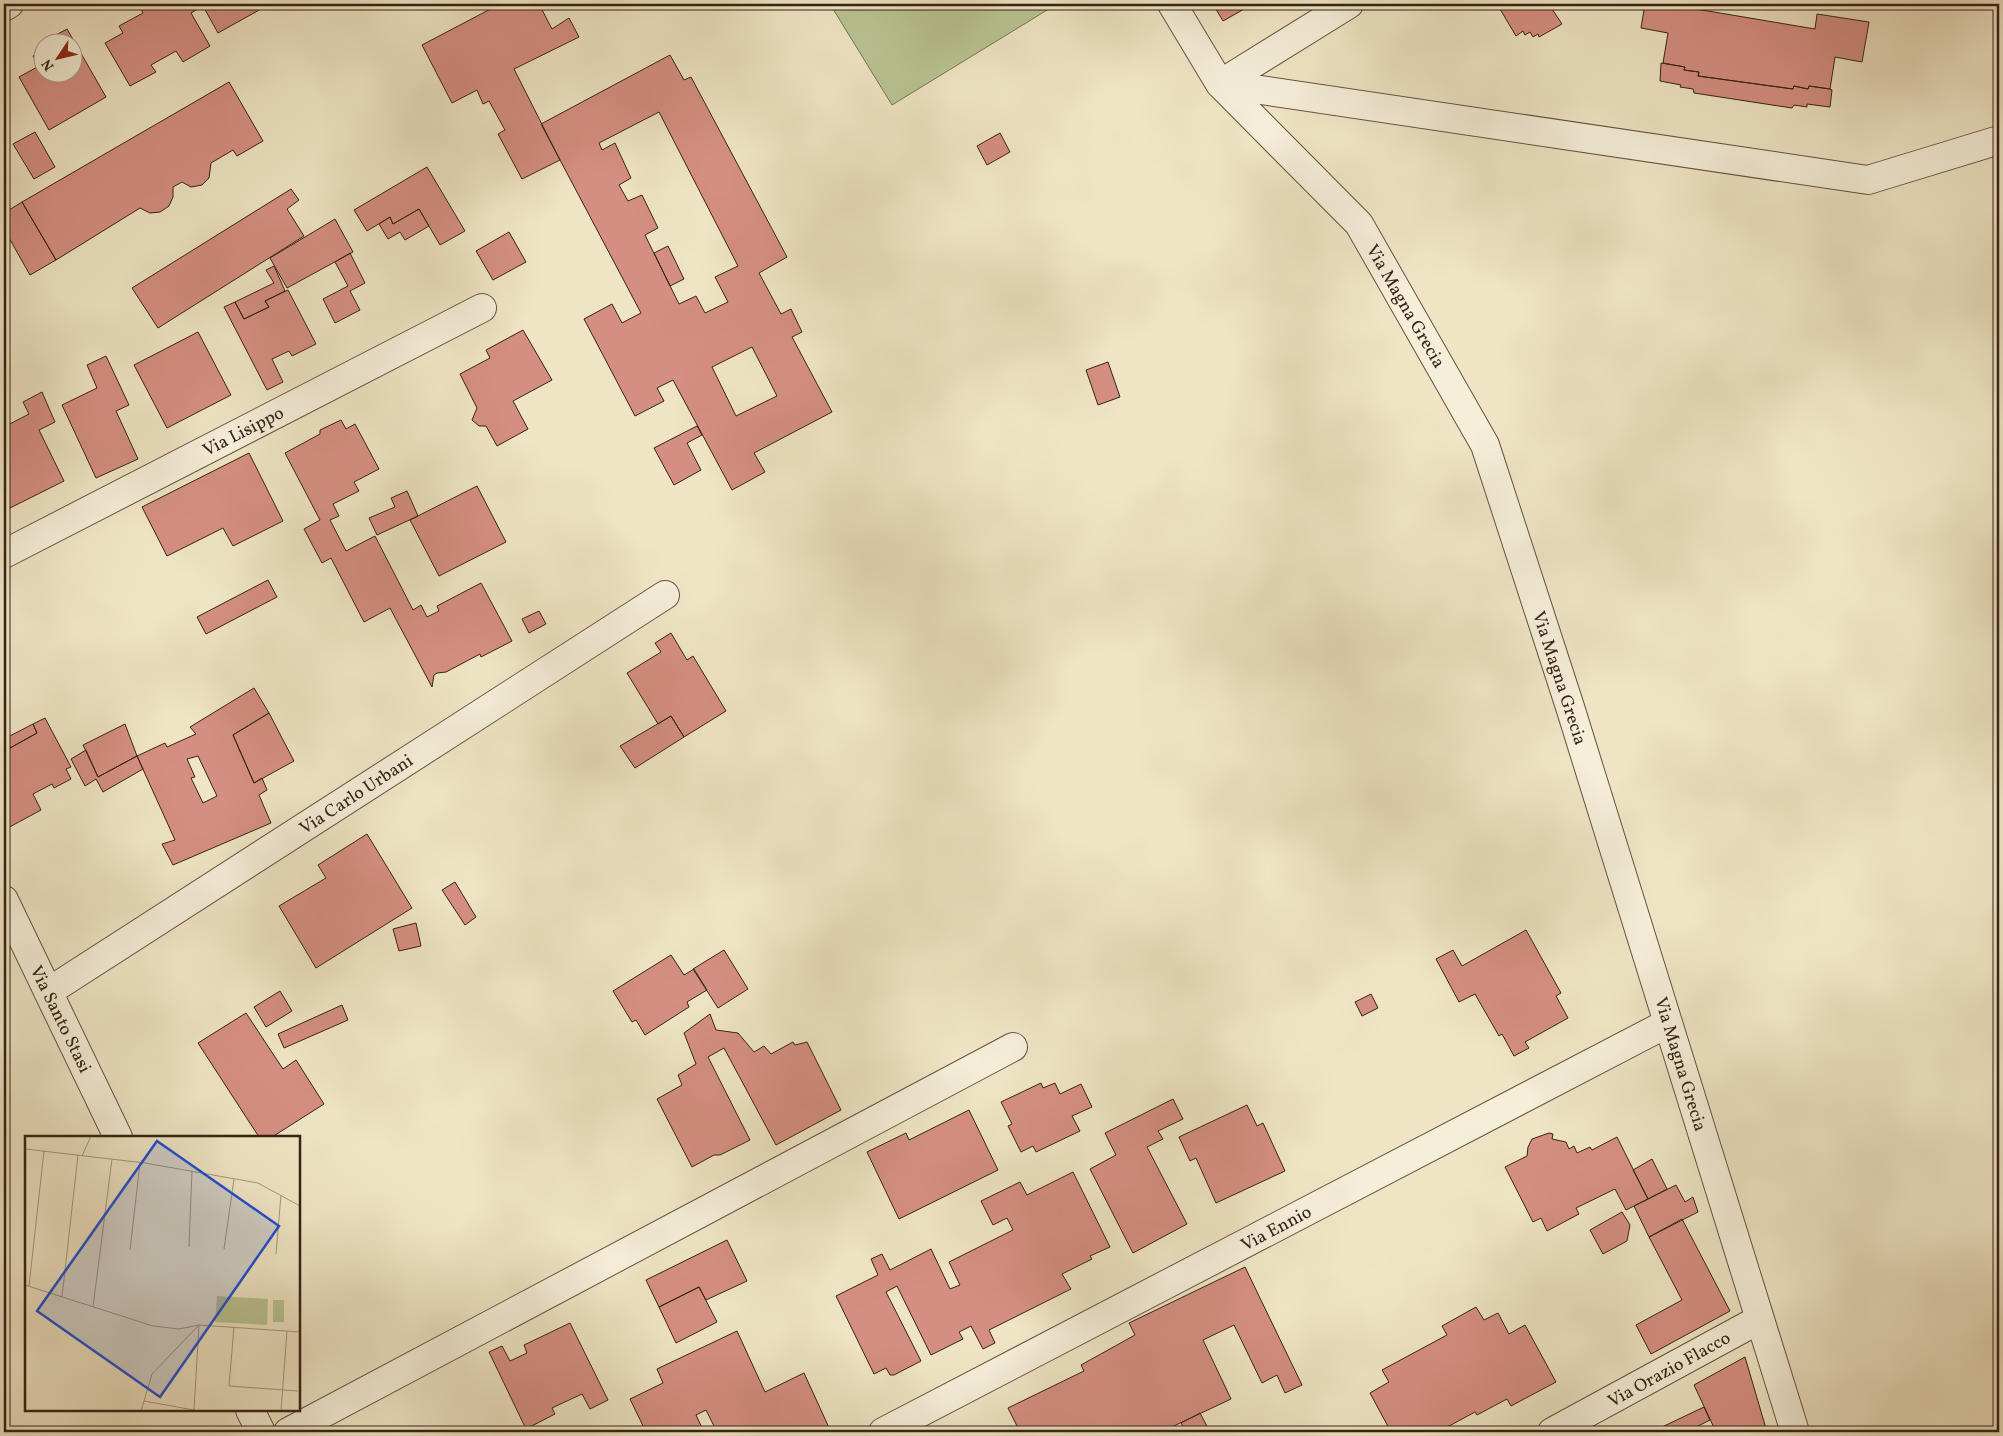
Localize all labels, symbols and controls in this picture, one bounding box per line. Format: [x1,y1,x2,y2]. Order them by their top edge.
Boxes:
north arrow [32,32,82,82]
text: N [38,55,59,74]
street label: Via Magna Grecia [1359,240,1450,373]
street label: Via Lisippo [199,401,289,464]
street label: Via Magna Grecia [1525,608,1592,749]
street label: Via Carlo Urbani [295,749,419,841]
street label: Via Santo Stasi [23,962,96,1078]
street label: Via Magna Grecia [1647,994,1712,1135]
inset map [25,1136,300,1411]
street label: Via Ennio [1237,1200,1316,1258]
street label: Via Orazio Flacco [1604,1326,1736,1414]

